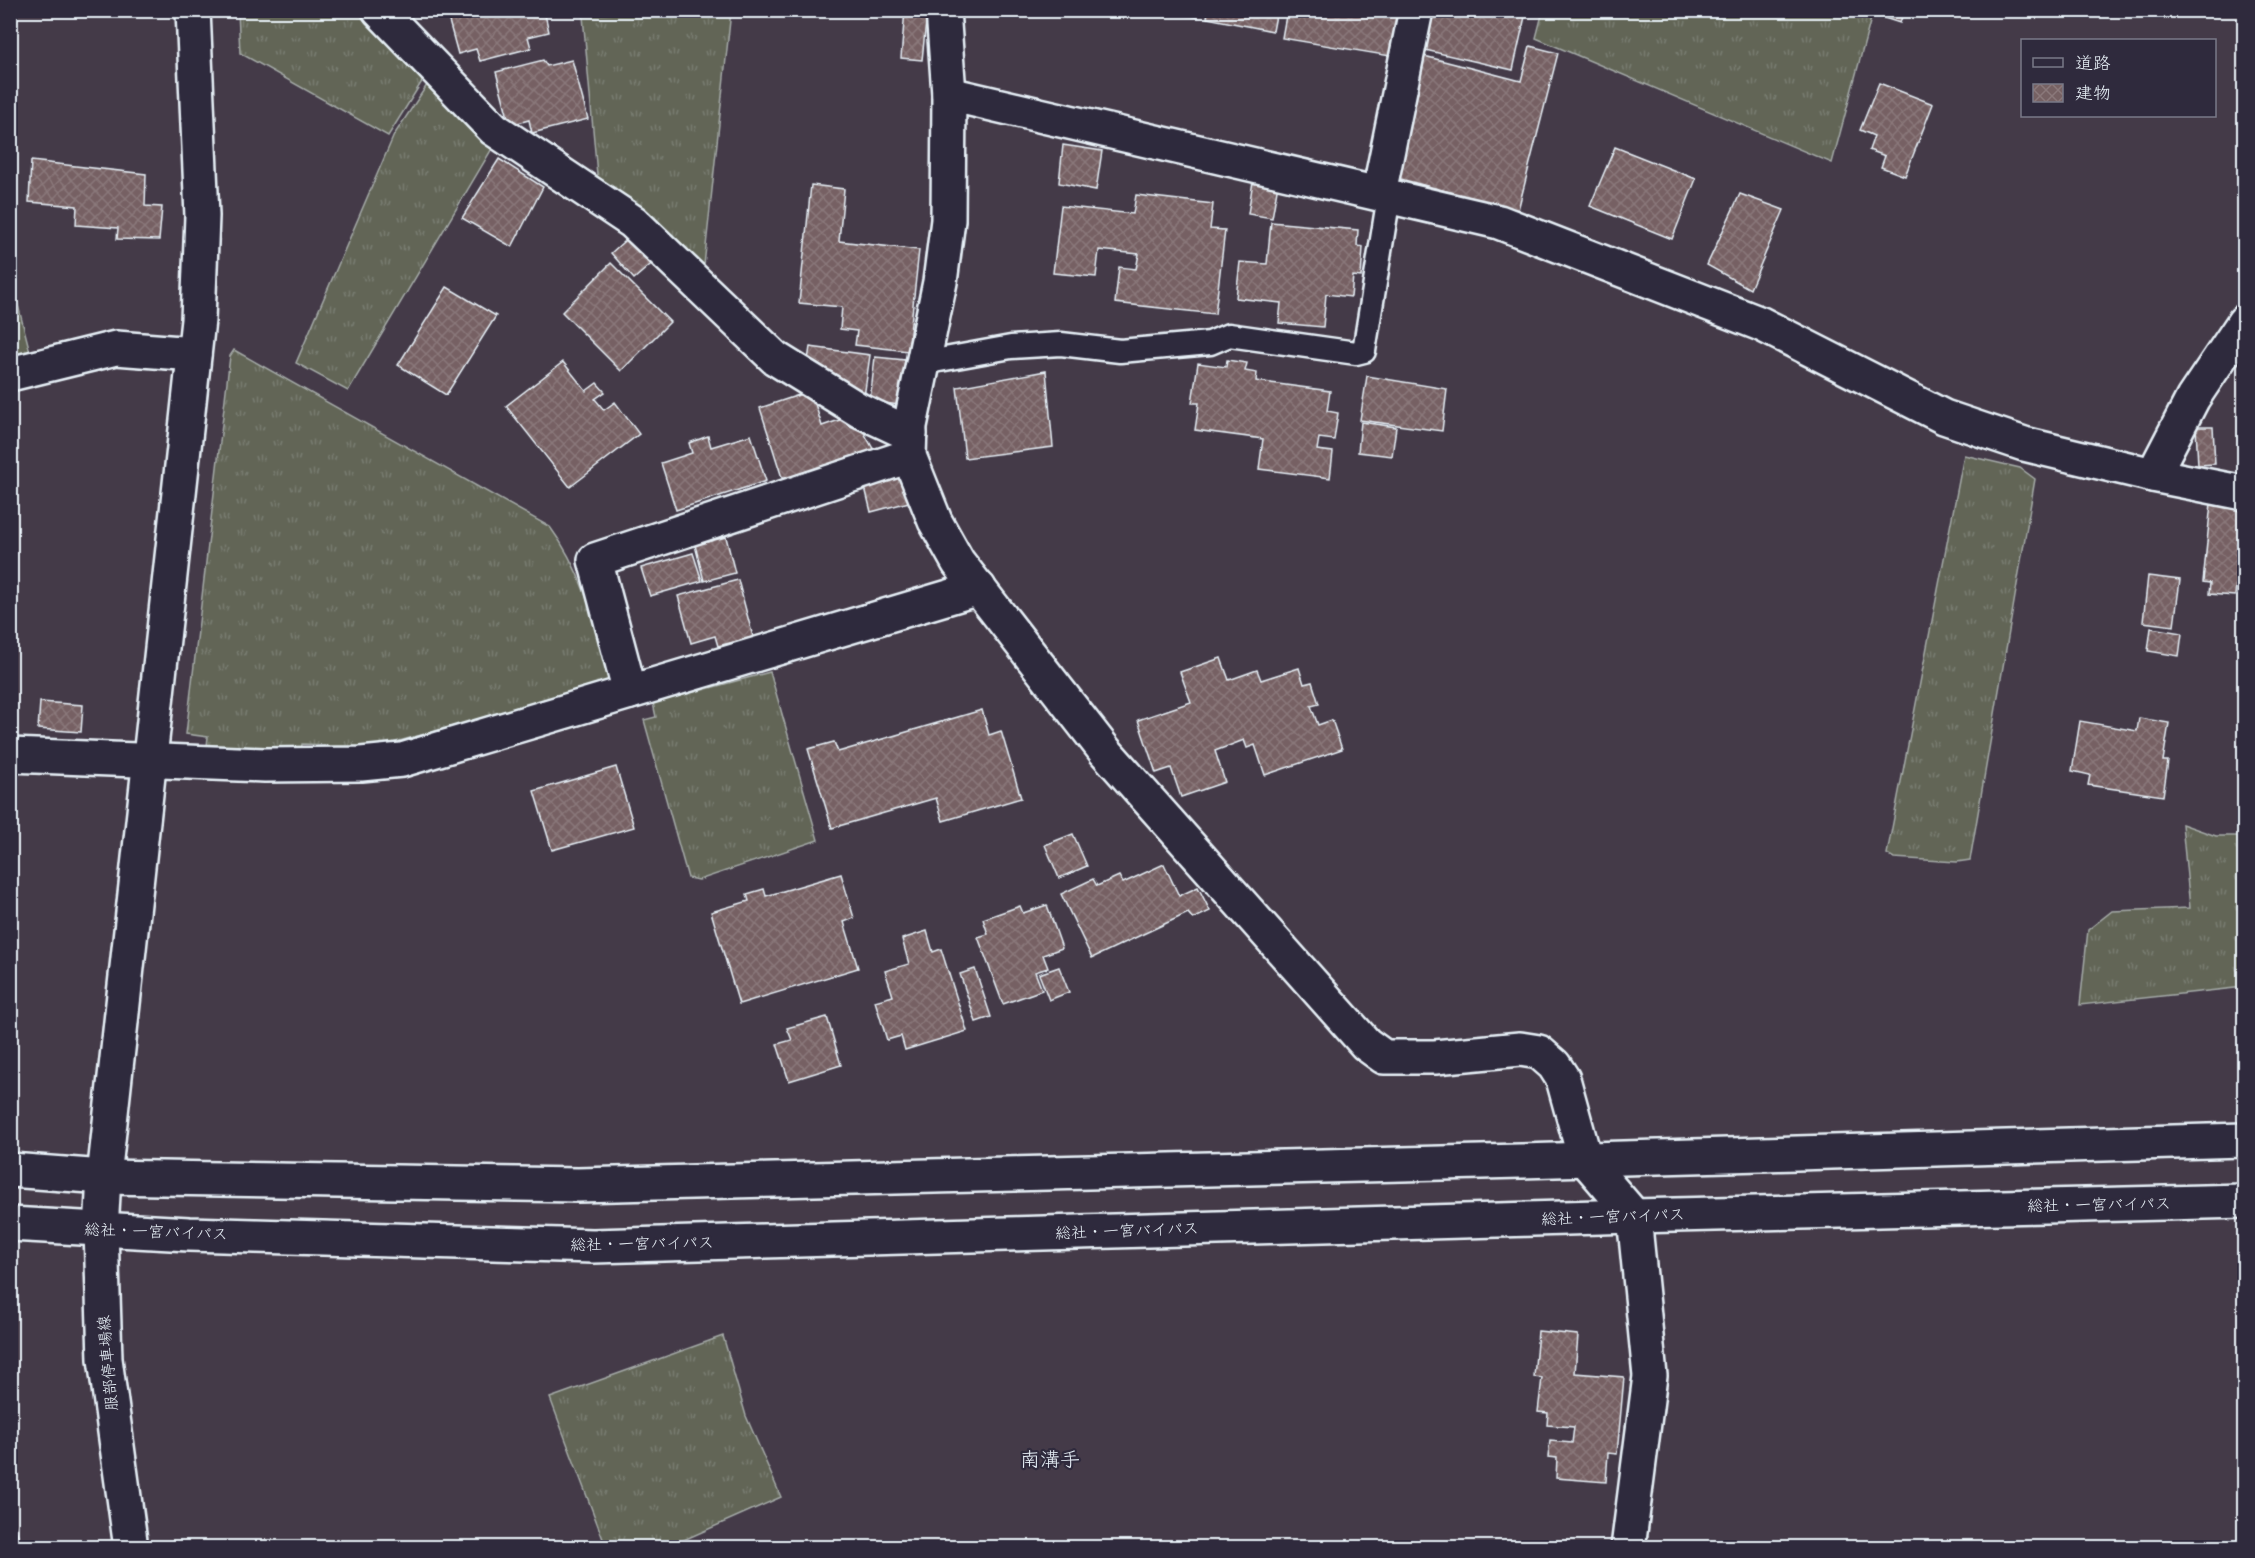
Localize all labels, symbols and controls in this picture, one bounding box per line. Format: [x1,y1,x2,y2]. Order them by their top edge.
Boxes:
legend [2021,39,2216,117]
text: 道路 [2075,51,2111,76]
text: 建物 [2075,81,2111,106]
street label: 総社・一宮バイパス [2027,1193,2171,1217]
street label: 総社・一宮バイパス [1541,1203,1685,1231]
street label: 総社・一宮バイパス [1055,1217,1199,1245]
street label: 総社・一宮バイパス [84,1218,228,1246]
street label: 総社・一宮バイパス [570,1232,714,1256]
street label: 服部停車場線 [93,1314,123,1412]
district label: 南溝手 [1020,1446,1080,1474]

